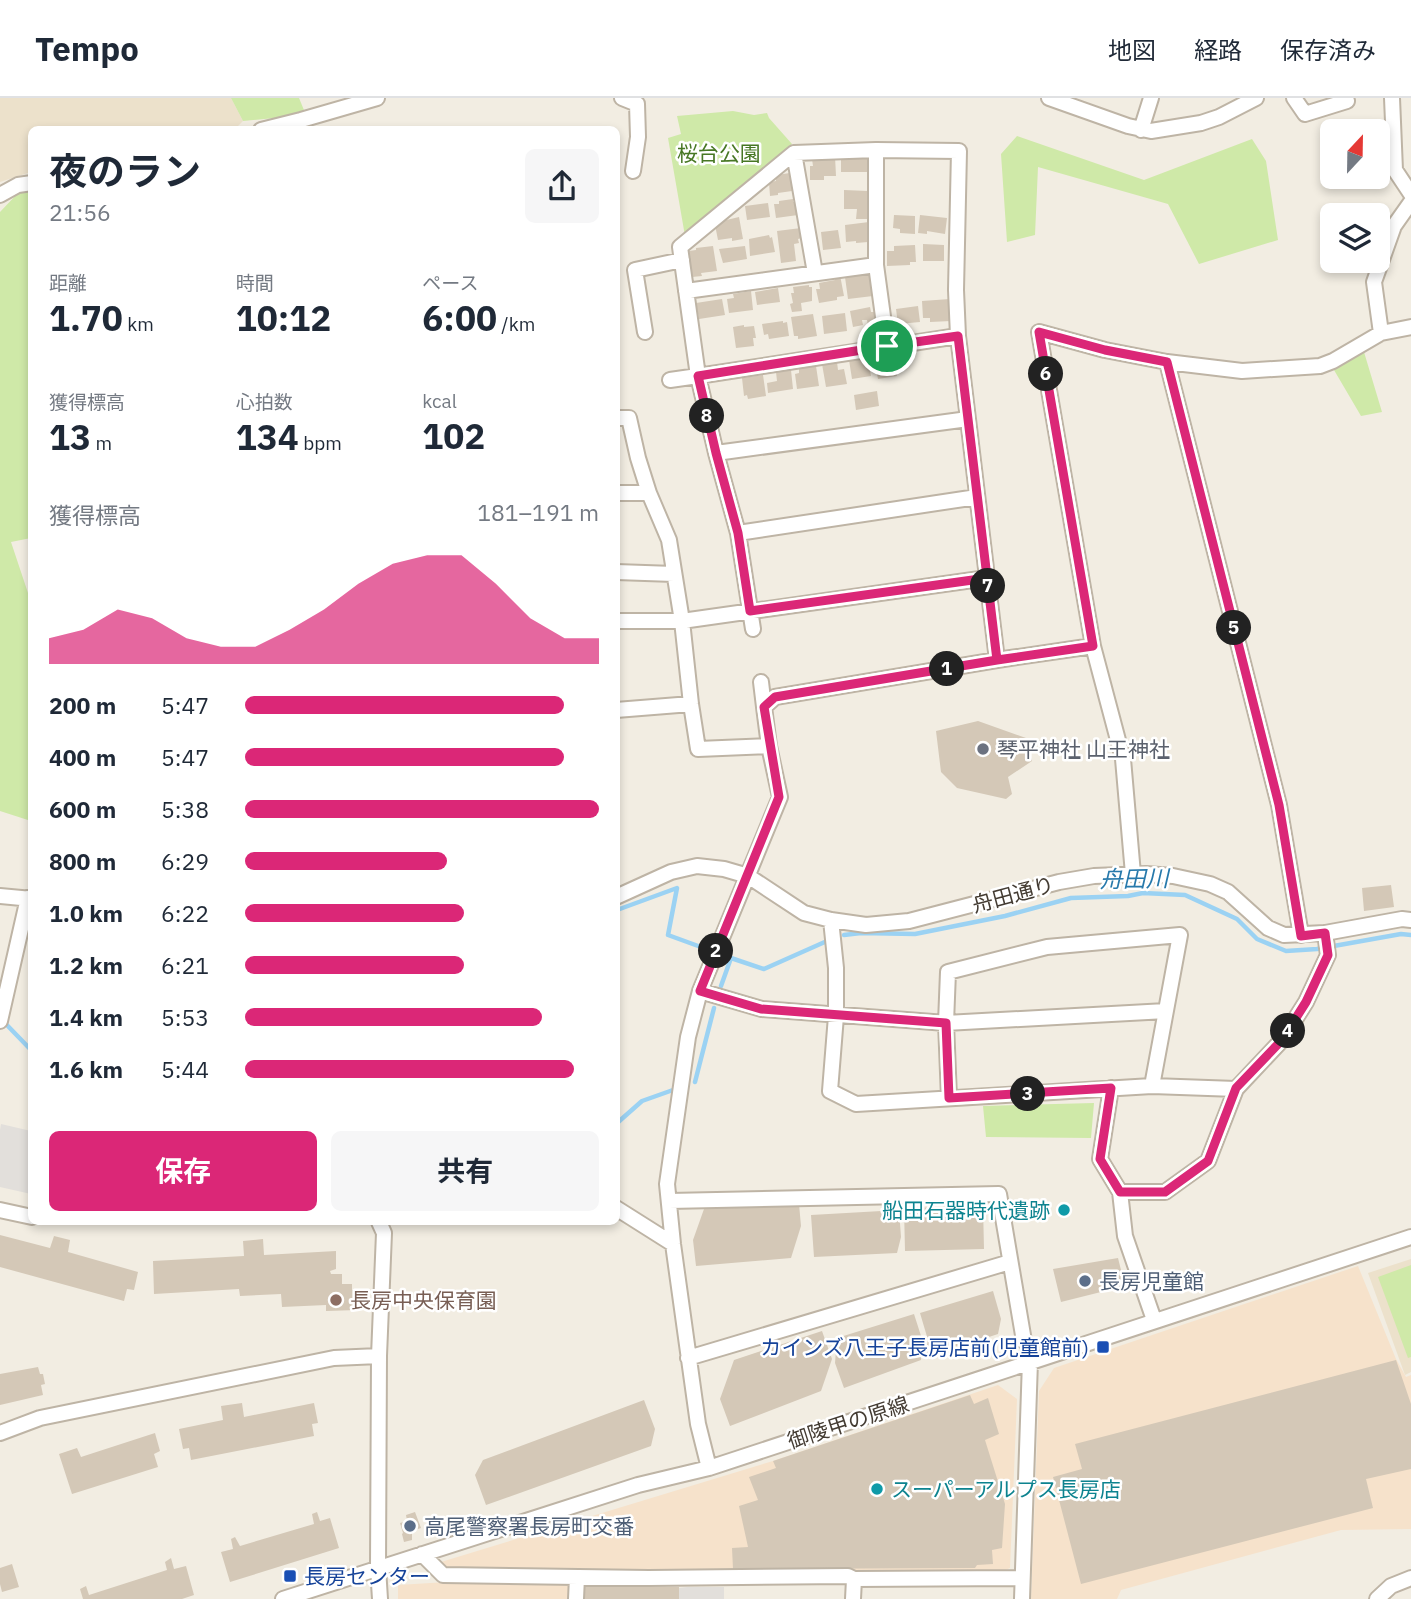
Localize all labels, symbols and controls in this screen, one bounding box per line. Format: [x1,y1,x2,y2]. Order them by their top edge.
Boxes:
text: Tempo [35,27,139,70]
text: 地図 [1108,34,1156,66]
text: 経路 [1194,34,1242,66]
text: 保存済み [1280,34,1376,66]
north arrow [1320,119,1390,189]
map controls [1320,119,1390,273]
park label: 桜台公園 [677,139,761,167]
text: 夜のラン [49,146,201,195]
button: share [525,149,599,223]
text: 21:56 [49,197,111,227]
button: layers [1320,203,1390,273]
text: 距離 [49,271,87,295]
text: 時間 [236,271,274,295]
text: ペース [422,271,478,295]
text: 1.70 [49,295,123,341]
text: 10:12 [236,295,331,341]
text: 6:00 [422,295,497,341]
text: km [123,312,154,336]
text: /km [497,312,535,336]
pin [857,316,917,376]
icon: arrive [868,327,906,365]
pin: 6 [1028,356,1064,392]
text: 6 [1040,361,1051,385]
text: kcal [422,389,457,413]
text: 獲得標高 [49,390,125,414]
text: 心拍数 [236,390,293,414]
pin: 8 [690,398,724,434]
text: 8 [701,403,712,427]
text: 102 [422,413,485,459]
text: 13 [49,414,91,460]
text: 134 [236,414,299,460]
text: m [91,431,112,455]
text: bpm [299,431,342,455]
text: 181–191 m [477,497,599,527]
text: 獲得標高 [49,500,141,530]
pin: 7 [970,568,1006,603]
text: 7 [982,573,993,597]
pin: 5 [1216,610,1252,646]
text: 5 [1228,615,1239,639]
pin: 1 [930,652,964,686]
text: 1 [941,656,952,680]
text: 200 m [49,690,116,720]
text: 5:47 [161,690,209,720]
place label: 琴平神社 山王神社 [997,735,1170,763]
marker: 琴平神社 山王神社 [975,741,991,757]
text: 400 m [49,742,116,772]
text: 5:47 [161,742,209,772]
text: 600 m [49,794,116,824]
text: 5:38 [161,794,209,824]
text: 800 m [49,846,116,876]
text: 6:29 [161,846,209,876]
water label: 舟田川 [1099,862,1172,894]
street label: 舟田通り [969,870,1057,918]
text: 1.0 km [49,898,123,928]
text: 6:22 [161,898,209,928]
pin: 2 [698,934,734,968]
text: 2 [710,938,721,962]
text: 1.2 km [49,950,123,980]
text: 6:21 [161,950,209,980]
text: 1.4 km [49,1002,123,1032]
text: 5:53 [161,1002,209,1032]
pin: 4 [1270,1014,1306,1048]
text: 4 [1282,1018,1293,1042]
text: 1.6 km [49,1054,123,1084]
text: 5:44 [161,1054,209,1084]
pin: 3 [1010,1076,1046,1112]
text: 3 [1022,1081,1033,1105]
button: 保存 [49,1131,317,1211]
button: 共有 [331,1131,599,1211]
place label: 船田石器時代遺跡 [882,1196,1050,1224]
marker: 船田石器時代遺跡 [1056,1202,1072,1218]
place label: 長房児童館 [1099,1267,1204,1295]
marker: 長房児童館 [1077,1273,1093,1289]
place label: 長房中央保育園 [350,1286,497,1314]
marker: 長房中央保育園 [328,1292,344,1308]
place label: カインズ八王子長房店前(児童館前) [760,1333,1089,1361]
marker: カインズ八王子長房店前(児童館前) [1095,1339,1111,1355]
street label: 御陵甲の原線 [784,1389,912,1455]
place label: スーパーアルプス長房店 [891,1475,1121,1503]
marker: スーパーアルプス長房店 [869,1481,885,1497]
place label: 高尾警察署長房町交番 [424,1512,634,1540]
marker: 高尾警察署長房町交番 [402,1518,418,1534]
place label: 長房センター [304,1562,430,1590]
marker: 長房センター [282,1568,298,1584]

